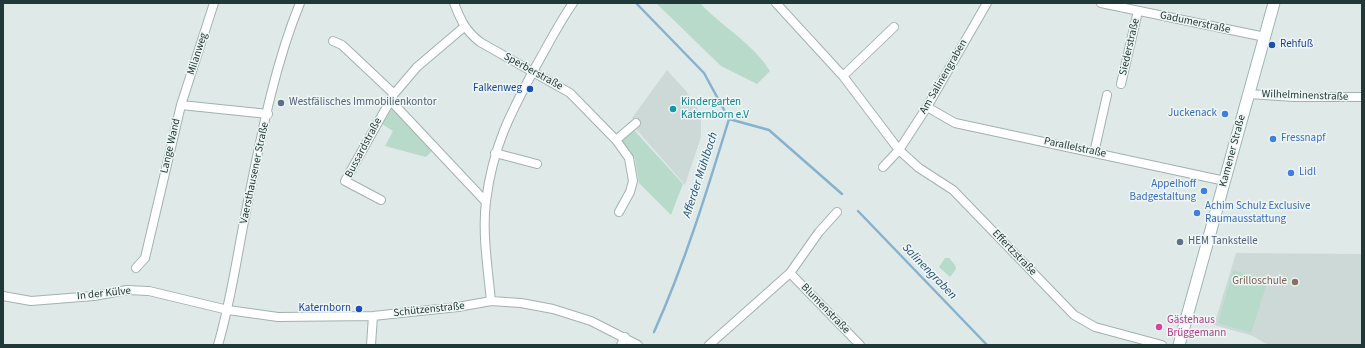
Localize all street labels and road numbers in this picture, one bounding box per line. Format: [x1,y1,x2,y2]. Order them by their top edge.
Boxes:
street label: Gadumerstraße [1159,9,1231,37]
street label: Siederstraße [1117,17,1143,77]
street label: Milanweg [185,31,211,77]
street label: Am Salinengraben [917,37,971,117]
street label: Sperberstraße [501,50,565,94]
street label: Wilhelminenstraße [1261,88,1349,104]
street label: Kamener Straße [1217,113,1249,189]
street label: Bussardstraße [343,116,385,180]
street label: Lange Wand [158,117,184,175]
street label: Vaersthausener Straße [238,121,272,225]
street label: Parallelstraße [1043,135,1107,161]
street label: Effertzstraße [989,227,1039,279]
street label: Blumenstraße [798,281,852,337]
street label: In der Külve [76,285,132,303]
street label: Schützenstraße [393,300,465,320]

